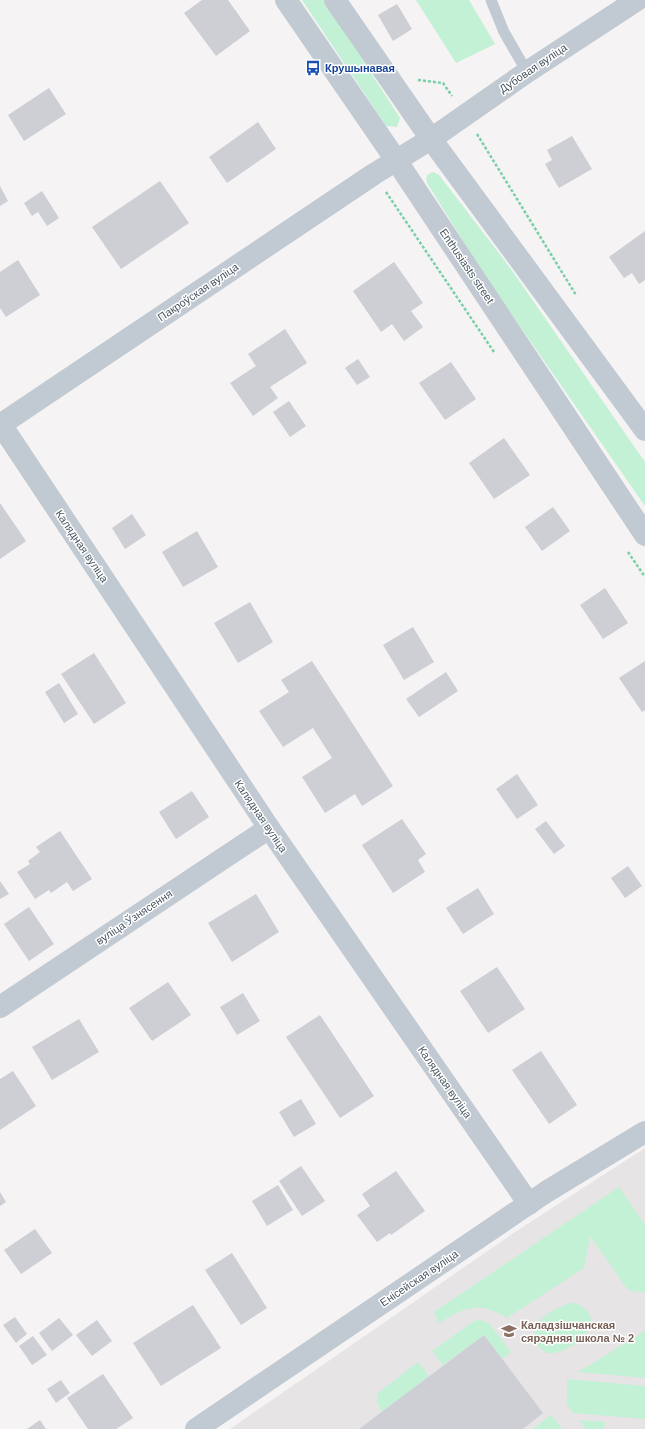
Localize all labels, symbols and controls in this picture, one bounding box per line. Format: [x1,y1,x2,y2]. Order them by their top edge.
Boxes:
street label: Дубовая вуліца [497,41,570,95]
bus stop icon: Крушынавая [304,59,322,77]
place label: Крушынавая [325,62,395,74]
street label: Enthusiasts street [438,226,496,306]
street label: Пакроўская вуліца [156,260,241,323]
street label: Калядная вуліца [53,508,111,585]
street label: Калядная вуліца [232,778,290,855]
street label: вуліца Ўзнясення [94,887,174,947]
street label: Калядная вуліца [416,1044,475,1121]
street label: Енісейская вуліца [378,1247,461,1309]
place label: Каладзішчанская сярэдняя школа № 2 [521,1319,634,1344]
school or university icon: Каладзішчанская сярэдняя школа № 2 [500,1322,518,1340]

